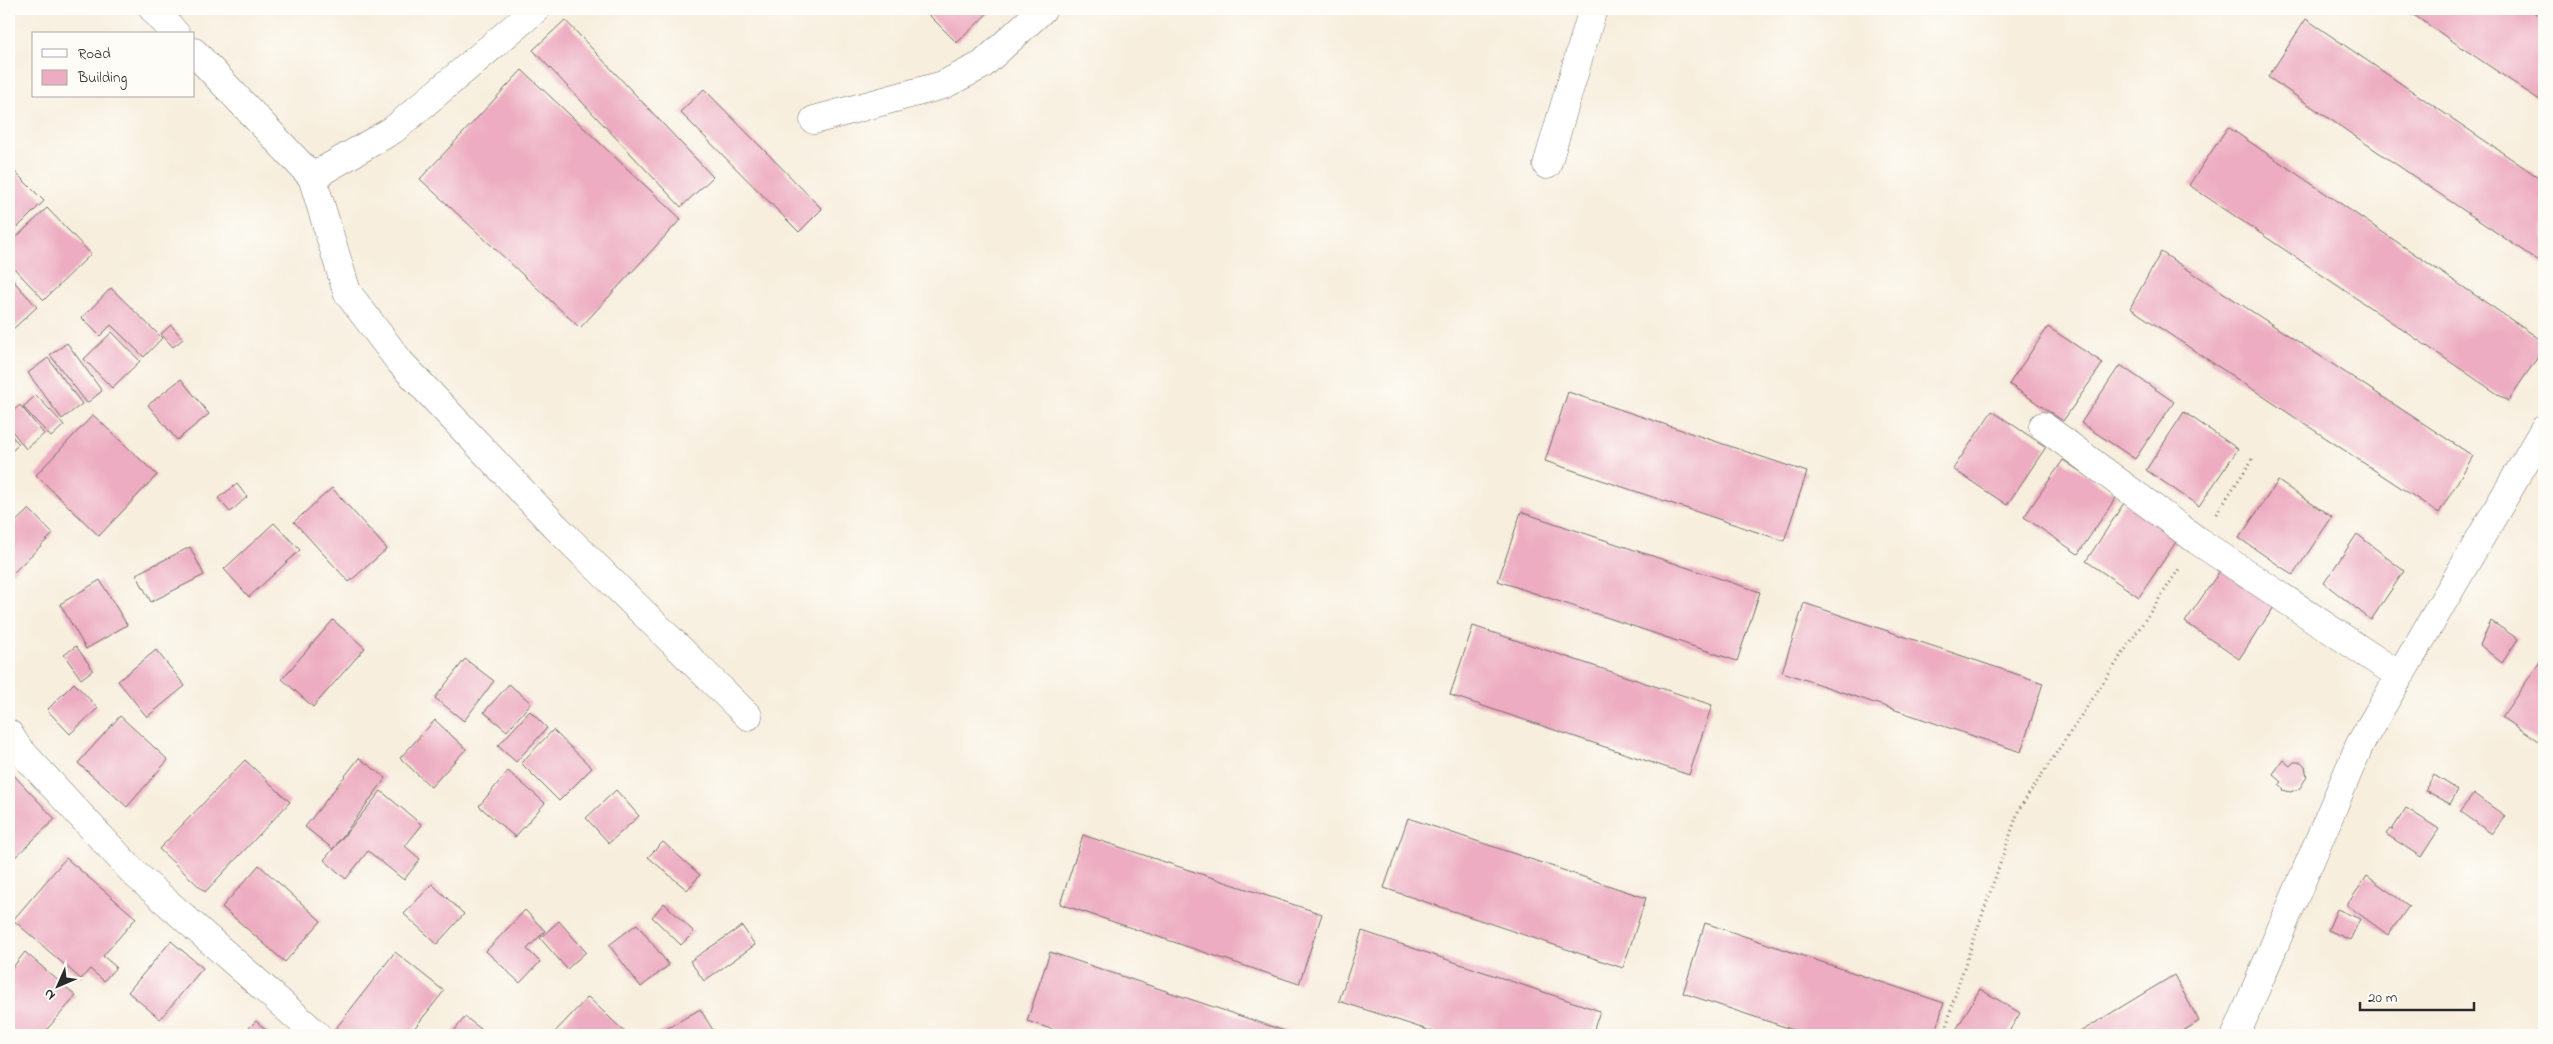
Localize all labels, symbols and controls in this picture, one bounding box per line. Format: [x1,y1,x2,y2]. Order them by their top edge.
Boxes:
legend [32,32,195,98]
text: Road [78,43,111,65]
text: Building [77,67,127,90]
north arrow [32,962,82,1012]
scale bar [2360,979,2474,1011]
text: N [39,983,61,1005]
text: 20 m [2368,987,2398,1009]

